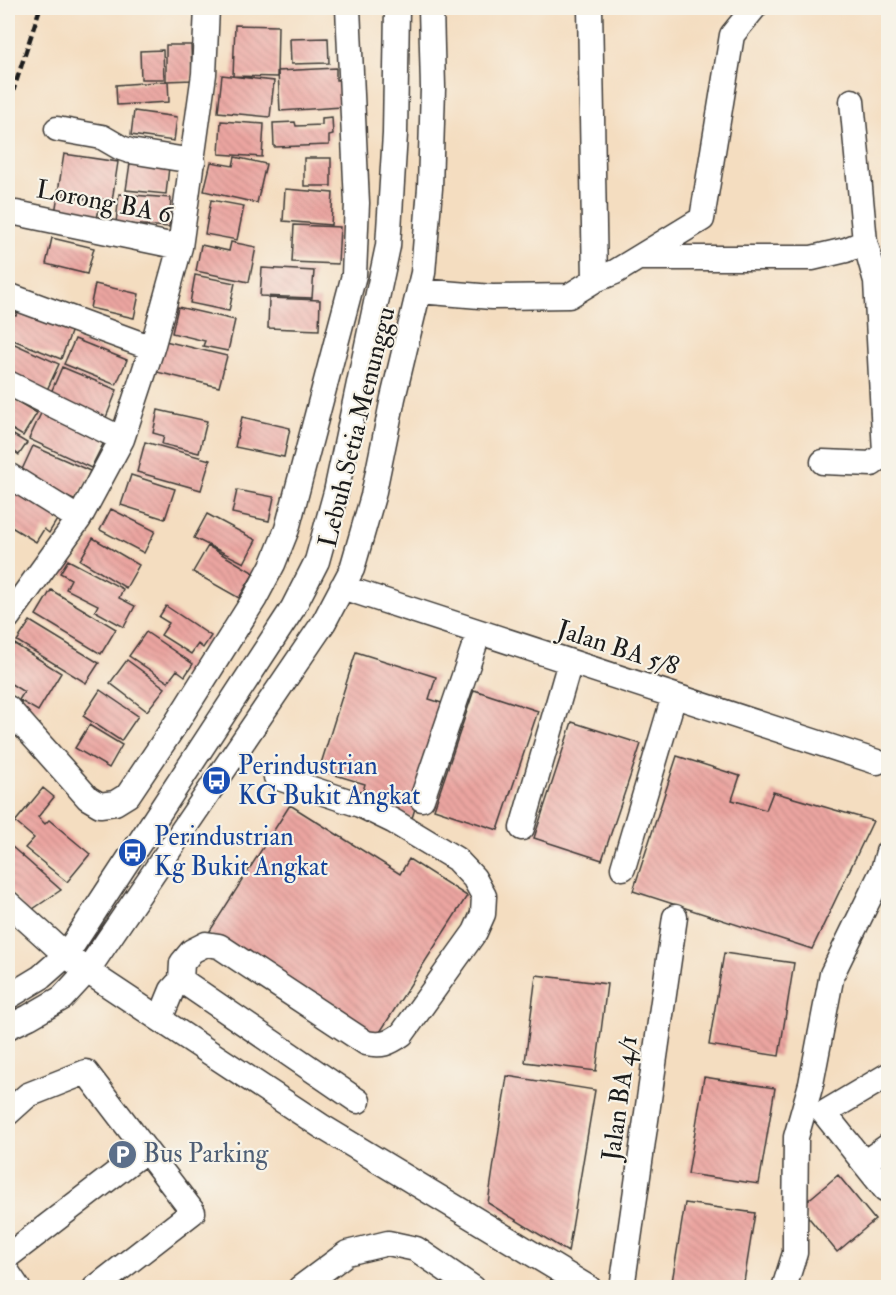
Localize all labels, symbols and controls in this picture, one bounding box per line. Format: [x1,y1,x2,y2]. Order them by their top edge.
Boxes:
street label: Lorong BA 6 [34,173,176,231]
street label: Lebuh Setia Menunggu [312,303,402,551]
street label: Jalan BA 5/8 [552,613,683,683]
place label: Perindustrian KG Bukit Angkat [238,750,420,812]
bus stop icon: Perindustrian KG Bukit Angkat [201,765,233,797]
place label: Perindustrian Kg Bukit Angkat [154,821,328,883]
bus stop icon: Perindustrian Kg Bukit Angkat [117,836,149,868]
street label: Jalan BA 4/1 [595,1033,645,1164]
parking icon: Bus Parking [106,1138,138,1170]
place label: Bus Parking [143,1138,270,1170]

